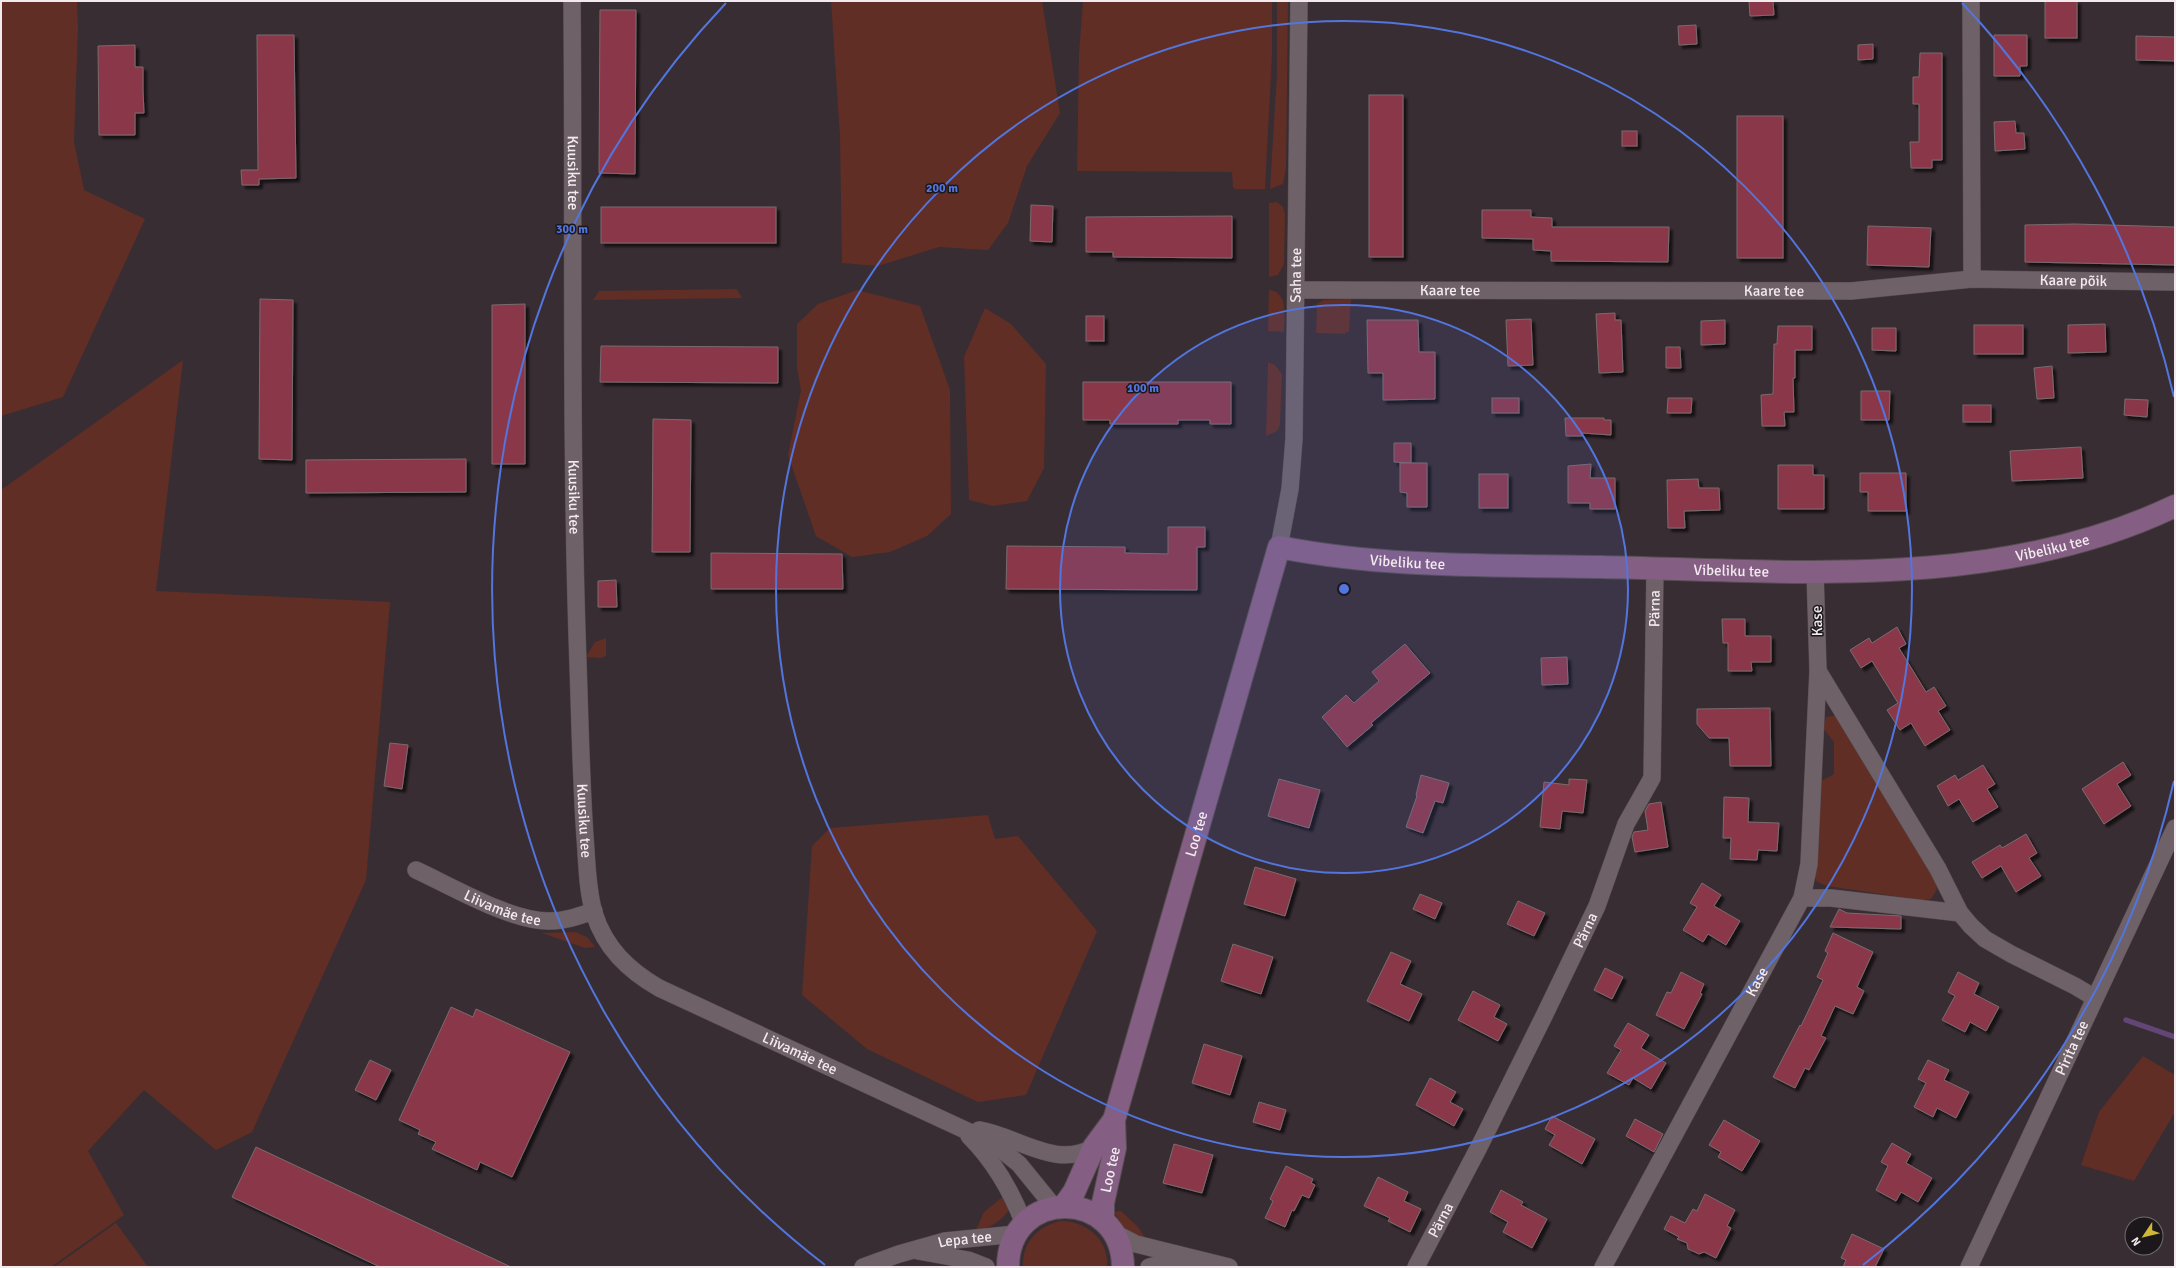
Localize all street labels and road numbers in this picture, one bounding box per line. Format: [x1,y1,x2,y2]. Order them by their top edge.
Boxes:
street label: Kuusiku tee [564,136,582,210]
street label: Saha tee [1287,248,1305,303]
street label: Kaare põik [2039,271,2108,290]
street label: Kaare tee [1420,281,1480,299]
street label: Kaare tee [1744,282,1804,300]
street label: Kuusiku tee [564,460,584,535]
street label: Vibeliku tee [2014,530,2092,565]
street label: Vibeliku tee [1369,551,1445,573]
street label: Vibeliku tee [1693,561,1769,581]
street label: Pärna [1645,590,1664,627]
street label: Kase [1808,606,1826,636]
street label: Kuusiku tee [573,783,595,859]
street label: Loo tee [1181,809,1211,859]
street label: Liivamäe tee [461,886,542,930]
street label: Pärna [1569,910,1602,951]
street label: Kase [1742,964,1772,1000]
street label: Pirita tee [2051,1018,2092,1078]
street label: Liivamäe tee [760,1028,840,1079]
street label: Loo tee [1096,1145,1124,1194]
street label: Pärna [1424,1199,1457,1241]
street label: Lepa tee [936,1227,993,1252]

